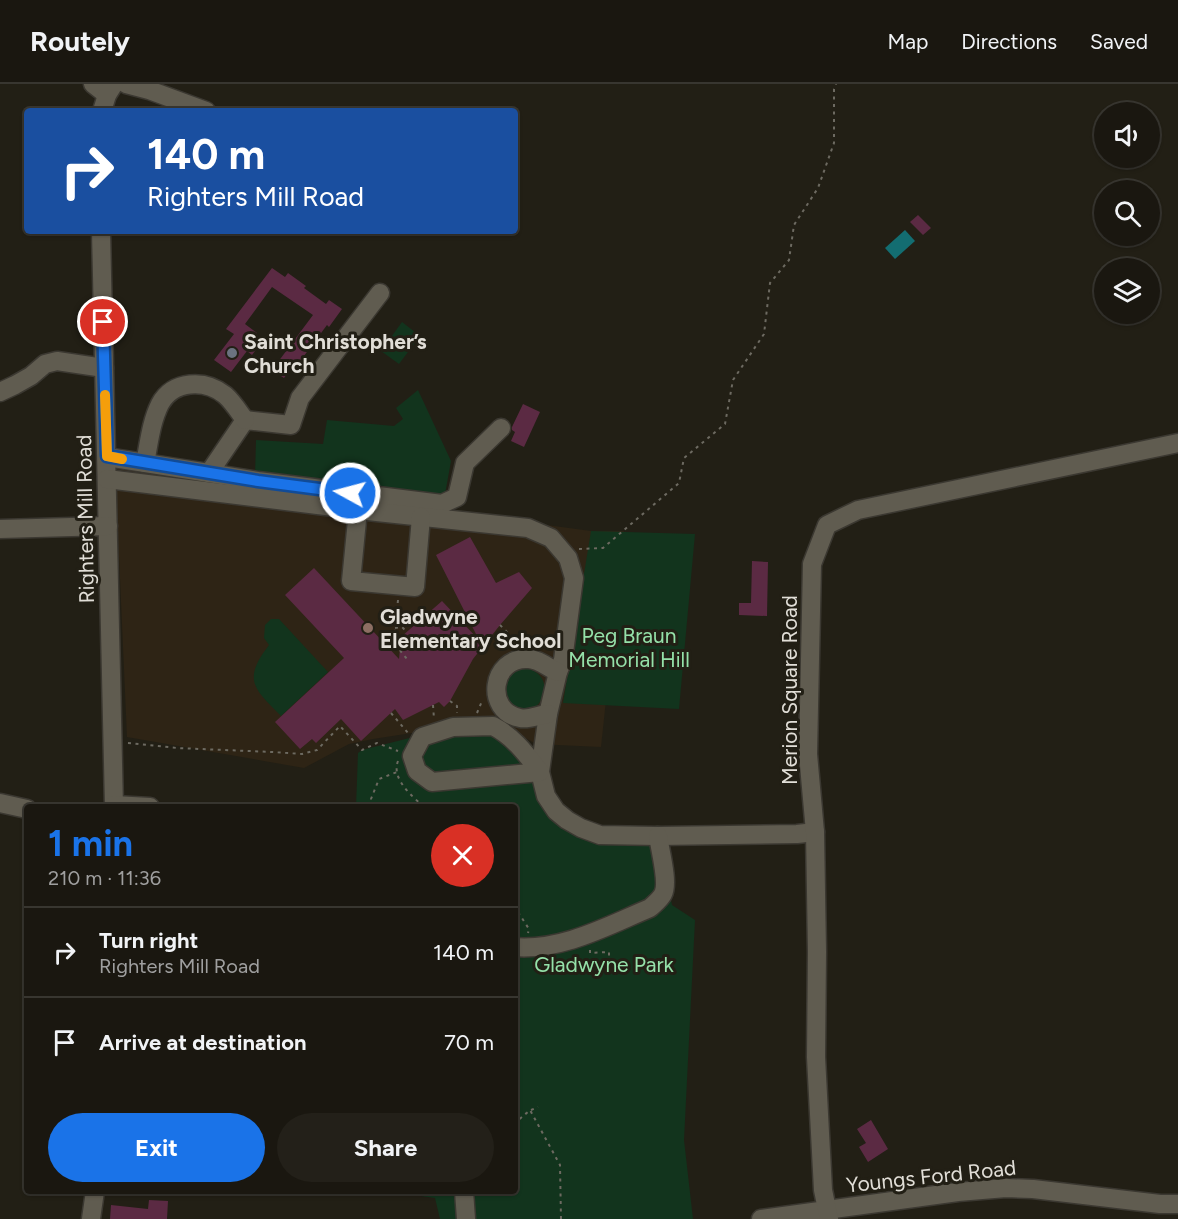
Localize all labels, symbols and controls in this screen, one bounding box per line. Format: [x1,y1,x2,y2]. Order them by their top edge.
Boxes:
text: Routely [30,24,130,58]
text: Map [887,29,928,54]
text: Directions [961,29,1057,54]
text: Saved [1090,29,1148,54]
map controls [1094,102,1160,324]
button: sound [1094,102,1160,168]
text: 140 m [147,129,265,180]
icon: right [48,132,126,210]
text: Righters Mill Road [147,180,364,213]
button: search [1094,180,1160,246]
button: layers [1094,258,1160,324]
pin [77,296,128,347]
icon: arrive [86,305,119,338]
place label: Saint Christopher’s Church [244,329,427,378]
marker: Saint Christopher’s Church [225,346,239,360]
street label: Righters Mill Road [71,434,99,604]
position arrow [318,461,382,525]
street label: Merion Square Road [777,595,802,785]
place label: Gladwyne Elementary School [380,604,561,653]
marker: Gladwyne Elementary School [361,621,375,635]
park label: Peg Braun Memorial Hill [568,623,690,672]
text: 1 min [48,822,133,865]
button: close [431,824,494,887]
text: 210 m · 11:36 [48,866,161,890]
text: Turn right [99,927,198,954]
icon: right [48,936,81,969]
text: 140 m [433,939,494,966]
park label: Gladwyne Park [534,952,675,977]
text: Righters Mill Road [99,954,260,978]
icon: arrive [48,1026,81,1059]
text: Arrive at destination [99,1029,307,1056]
text: 70 m [444,1029,494,1056]
button: Exit [48,1113,265,1182]
button: Share [277,1113,494,1182]
street label: Youngs Ford Road [845,1155,1017,1197]

